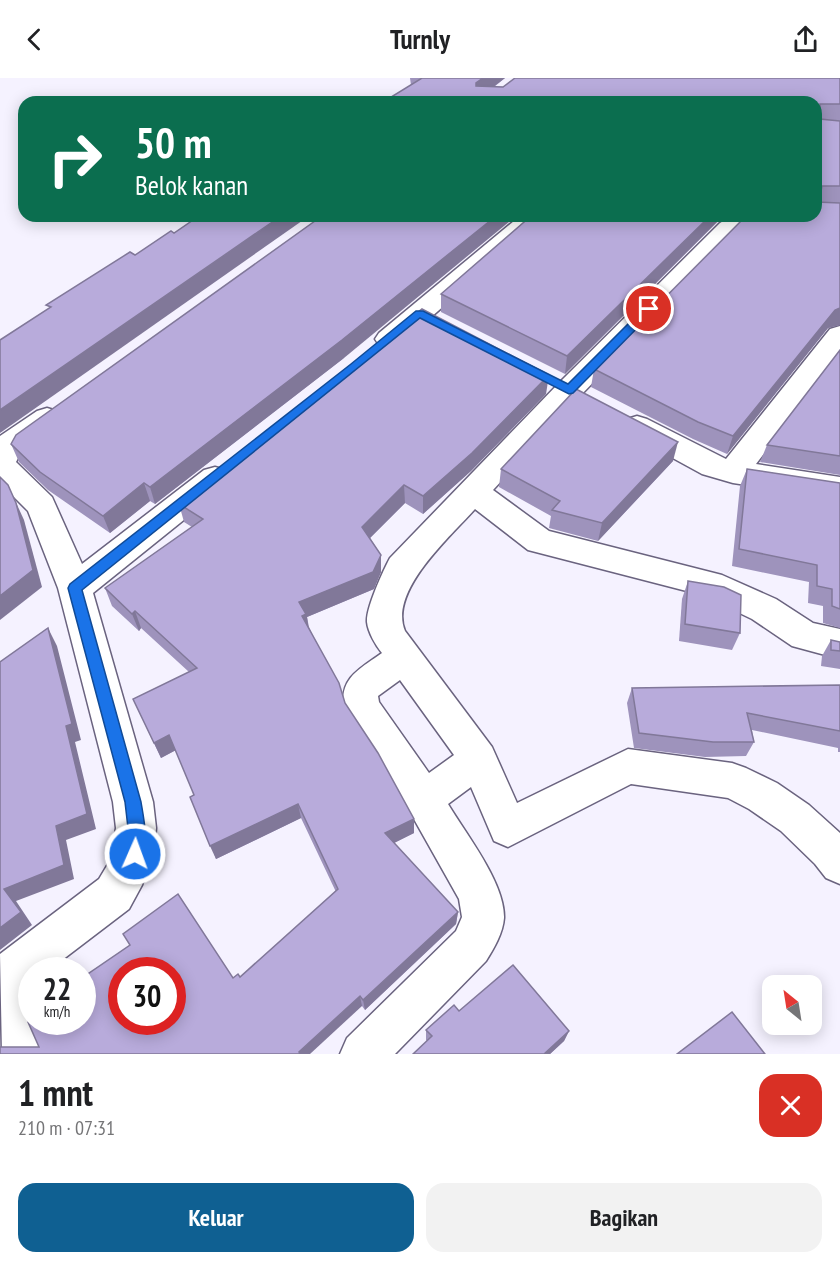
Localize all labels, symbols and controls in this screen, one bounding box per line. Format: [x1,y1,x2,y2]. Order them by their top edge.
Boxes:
text: Turnly [390,22,450,56]
icon: back [18,23,51,56]
icon: share [789,23,822,56]
text: 50 m [135,115,212,170]
icon: right [36,120,114,198]
text: Belok kanan [135,168,248,202]
pin [623,283,674,334]
icon: arrive [632,292,665,325]
position arrow [103,822,167,886]
speed limit sign: 30 [108,957,186,1035]
text: 22 [43,969,71,1008]
north arrow [762,975,822,1035]
map controls [762,975,822,1035]
text: km/h [44,1002,70,1021]
text: 1 mnt [18,1069,93,1116]
button: close [759,1074,822,1137]
text: 210 m · 07:31 [18,1115,115,1141]
button: Keluar [18,1183,414,1252]
button: Bagikan [426,1183,822,1252]

